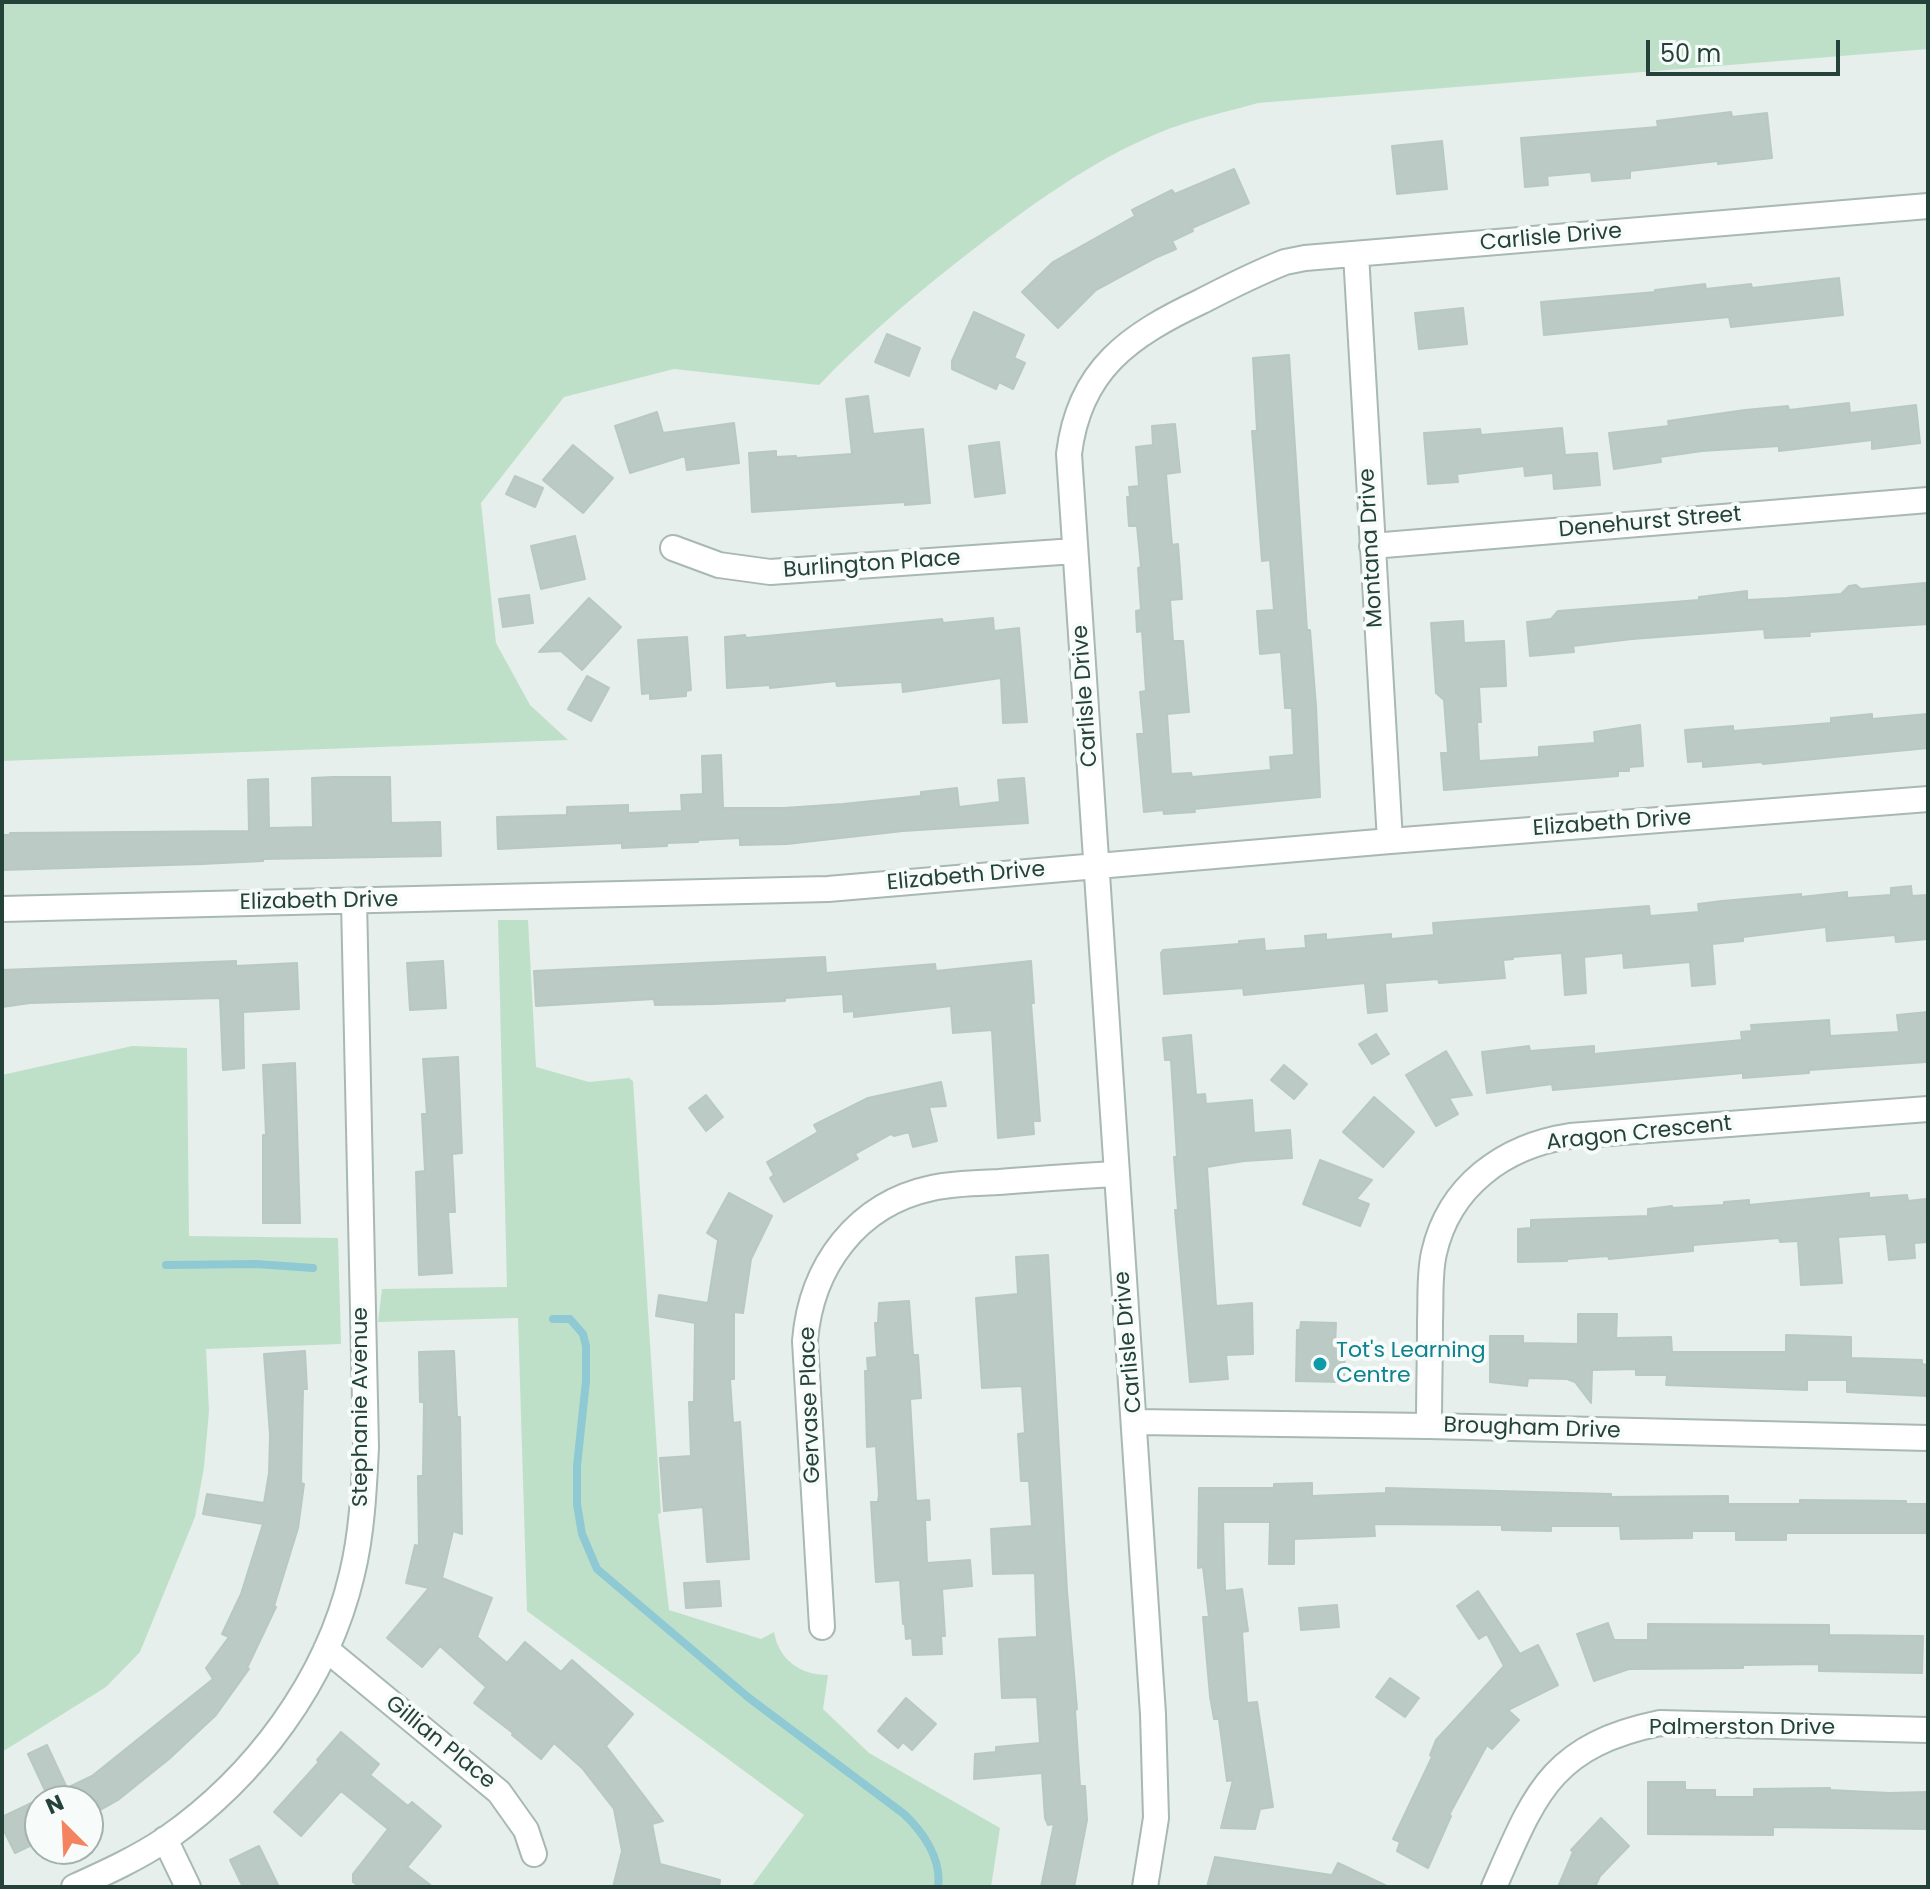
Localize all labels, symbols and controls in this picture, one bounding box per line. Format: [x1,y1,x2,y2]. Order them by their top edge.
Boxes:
scale bar [1650,24,1844,74]
text: 50 m [1660,37,1721,70]
street label: Carlisle Drive [1479,219,1623,257]
street label: Montana Drive [1355,467,1389,629]
street label: Denehurst Street [1558,502,1742,544]
street label: Burlington Place [782,546,962,584]
street label: Carlisle Drive [1068,624,1104,768]
street label: Elizabeth Drive [1532,805,1692,843]
street label: Elizabeth Drive [886,857,1046,897]
street label: Elizabeth Drive [239,887,399,917]
street label: Aragon Crescent [1545,1111,1733,1157]
street label: Carlisle Drive [1110,1270,1148,1414]
street label: Stephanie Avenue [348,1307,374,1507]
street label: Gervase Place [795,1326,827,1484]
place label: Tot's Learning Centre [1336,1338,1486,1390]
marker: Tot's Learning Centre [1311,1355,1329,1373]
street label: Brougham Drive [1443,1413,1621,1445]
street label: Gillian Place [380,1691,500,1795]
street label: Palmerston Drive [1649,1715,1835,1741]
north arrow [24,1785,104,1865]
text: N [41,1787,69,1822]

